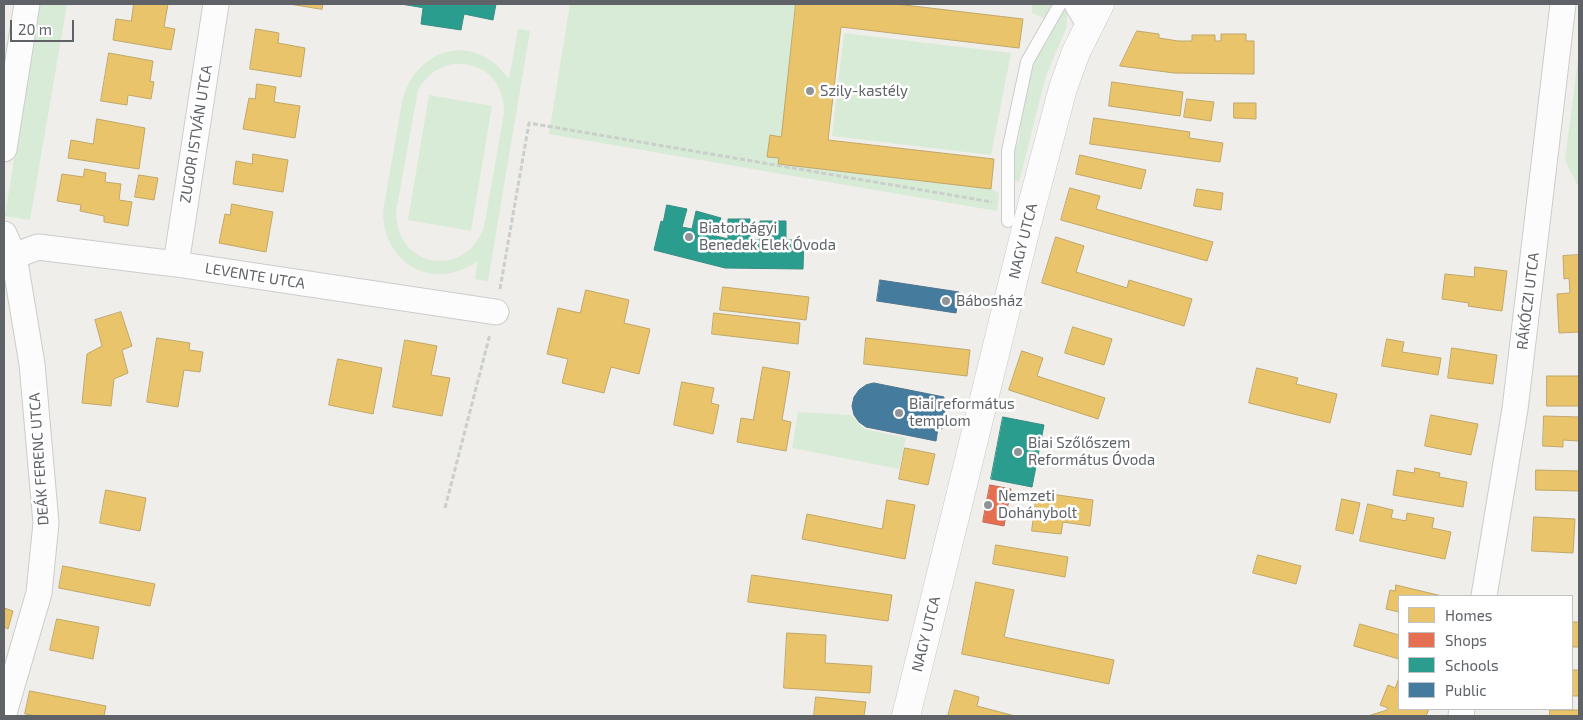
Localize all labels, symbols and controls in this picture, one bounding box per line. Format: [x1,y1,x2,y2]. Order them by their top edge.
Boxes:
scale bar [12,10,76,42]
text: 20 m [18,20,52,38]
street label: ZUGOR ISTVÁN UTCA [176,64,216,204]
place label: Szily-kastély [820,82,908,100]
marker: Szily-kastély [804,85,816,97]
street label: NAGY UTCA [1005,201,1041,281]
place label: Biatorbágyi Benedek Elek Óvoda [699,219,836,254]
marker: Biatorbágyi Benedek Elek Óvoda [683,231,695,243]
street label: RÁKÓCZI UTCA [1513,251,1543,351]
street label: LEVENTE UTCA [204,259,306,293]
place label: Bábosház [956,292,1023,310]
marker: Bábosház [940,295,952,307]
street label: DEÁK FERENC UTCA [25,392,53,526]
place label: Biai református templom [909,395,1015,430]
marker: Biai református templom [893,407,905,419]
place label: Biai Szőlőszem Református Óvoda [1028,434,1155,469]
marker: Biai Szőlőszem Református Óvoda [1012,446,1024,458]
place label: Nemzeti Dohánybolt [998,487,1077,522]
marker: Nemzeti Dohánybolt [982,499,994,511]
street label: NAGY UTCA [908,594,944,674]
legend [1398,595,1573,710]
text: Homes [1445,606,1492,624]
text: Shops [1445,631,1487,649]
text: Schools [1445,656,1499,674]
text: Public [1445,681,1486,699]

